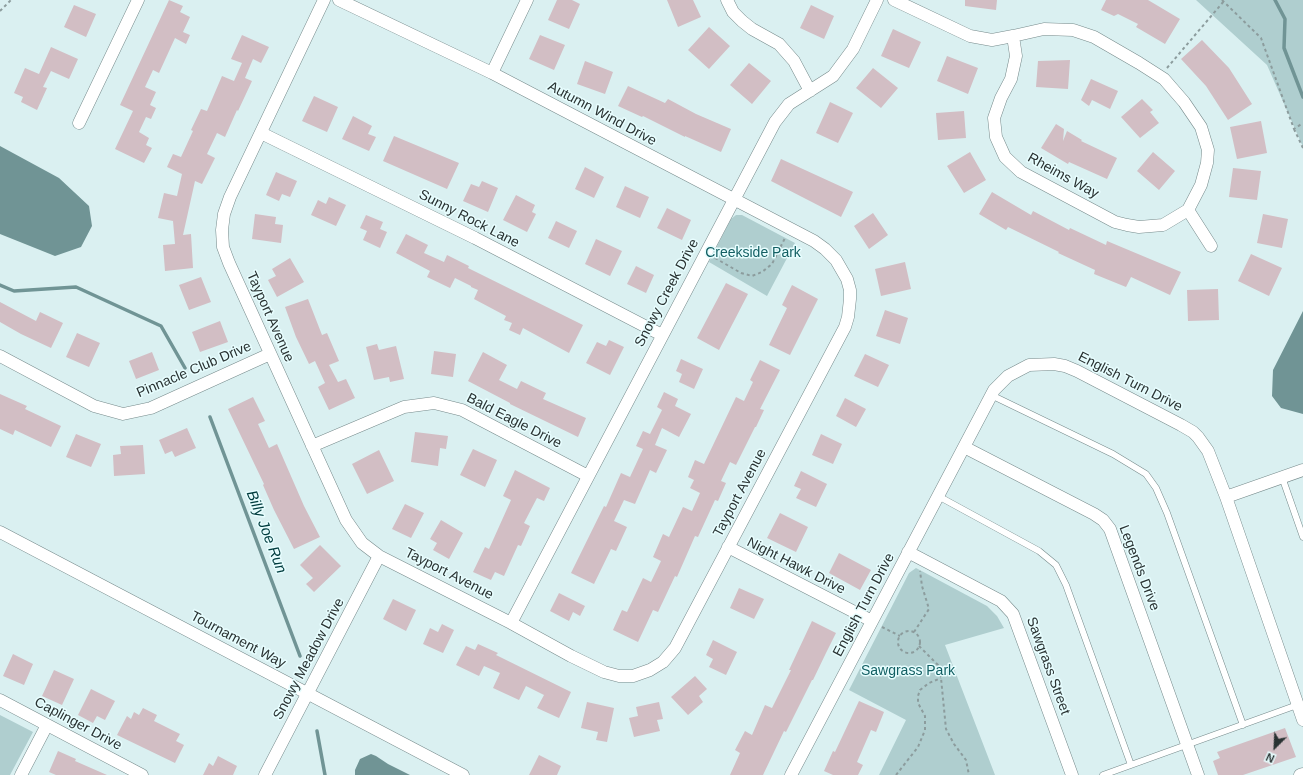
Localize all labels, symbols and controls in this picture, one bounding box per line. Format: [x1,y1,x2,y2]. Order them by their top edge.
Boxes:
street label: Autumn Wind Drive [545,78,659,150]
street label: Rheims Way [1024,150,1102,202]
street label: Sunny Rock Lane [416,186,522,252]
street label: Snowy Creek Drive [631,236,703,350]
park label: Creekside Park [705,245,801,261]
street label: Tayport Avenue [243,269,297,365]
street label: Pinnacle Club Drive [134,338,254,402]
street label: English Turn Drive [1075,348,1185,416]
street label: Bald Eagle Drive [464,390,564,452]
street label: Tayport Avenue [710,446,770,540]
water label: Billy Joe Run [242,488,290,576]
street label: Legends Drive [1115,523,1163,613]
street label: Night Hawk Drive [744,534,848,598]
street label: Tayport Avenue [402,544,496,604]
street label: English Turn Drive [830,550,898,660]
street label: Snowy Meadow Drive [270,595,348,723]
street label: Tournament Way [188,608,288,672]
street label: Sawgrass Street [1023,615,1073,717]
park label: Sawgrass Park [861,663,955,679]
street label: Caplinger Drive [31,694,125,754]
north arrow [1255,727,1295,767]
text: N [1264,751,1276,765]

